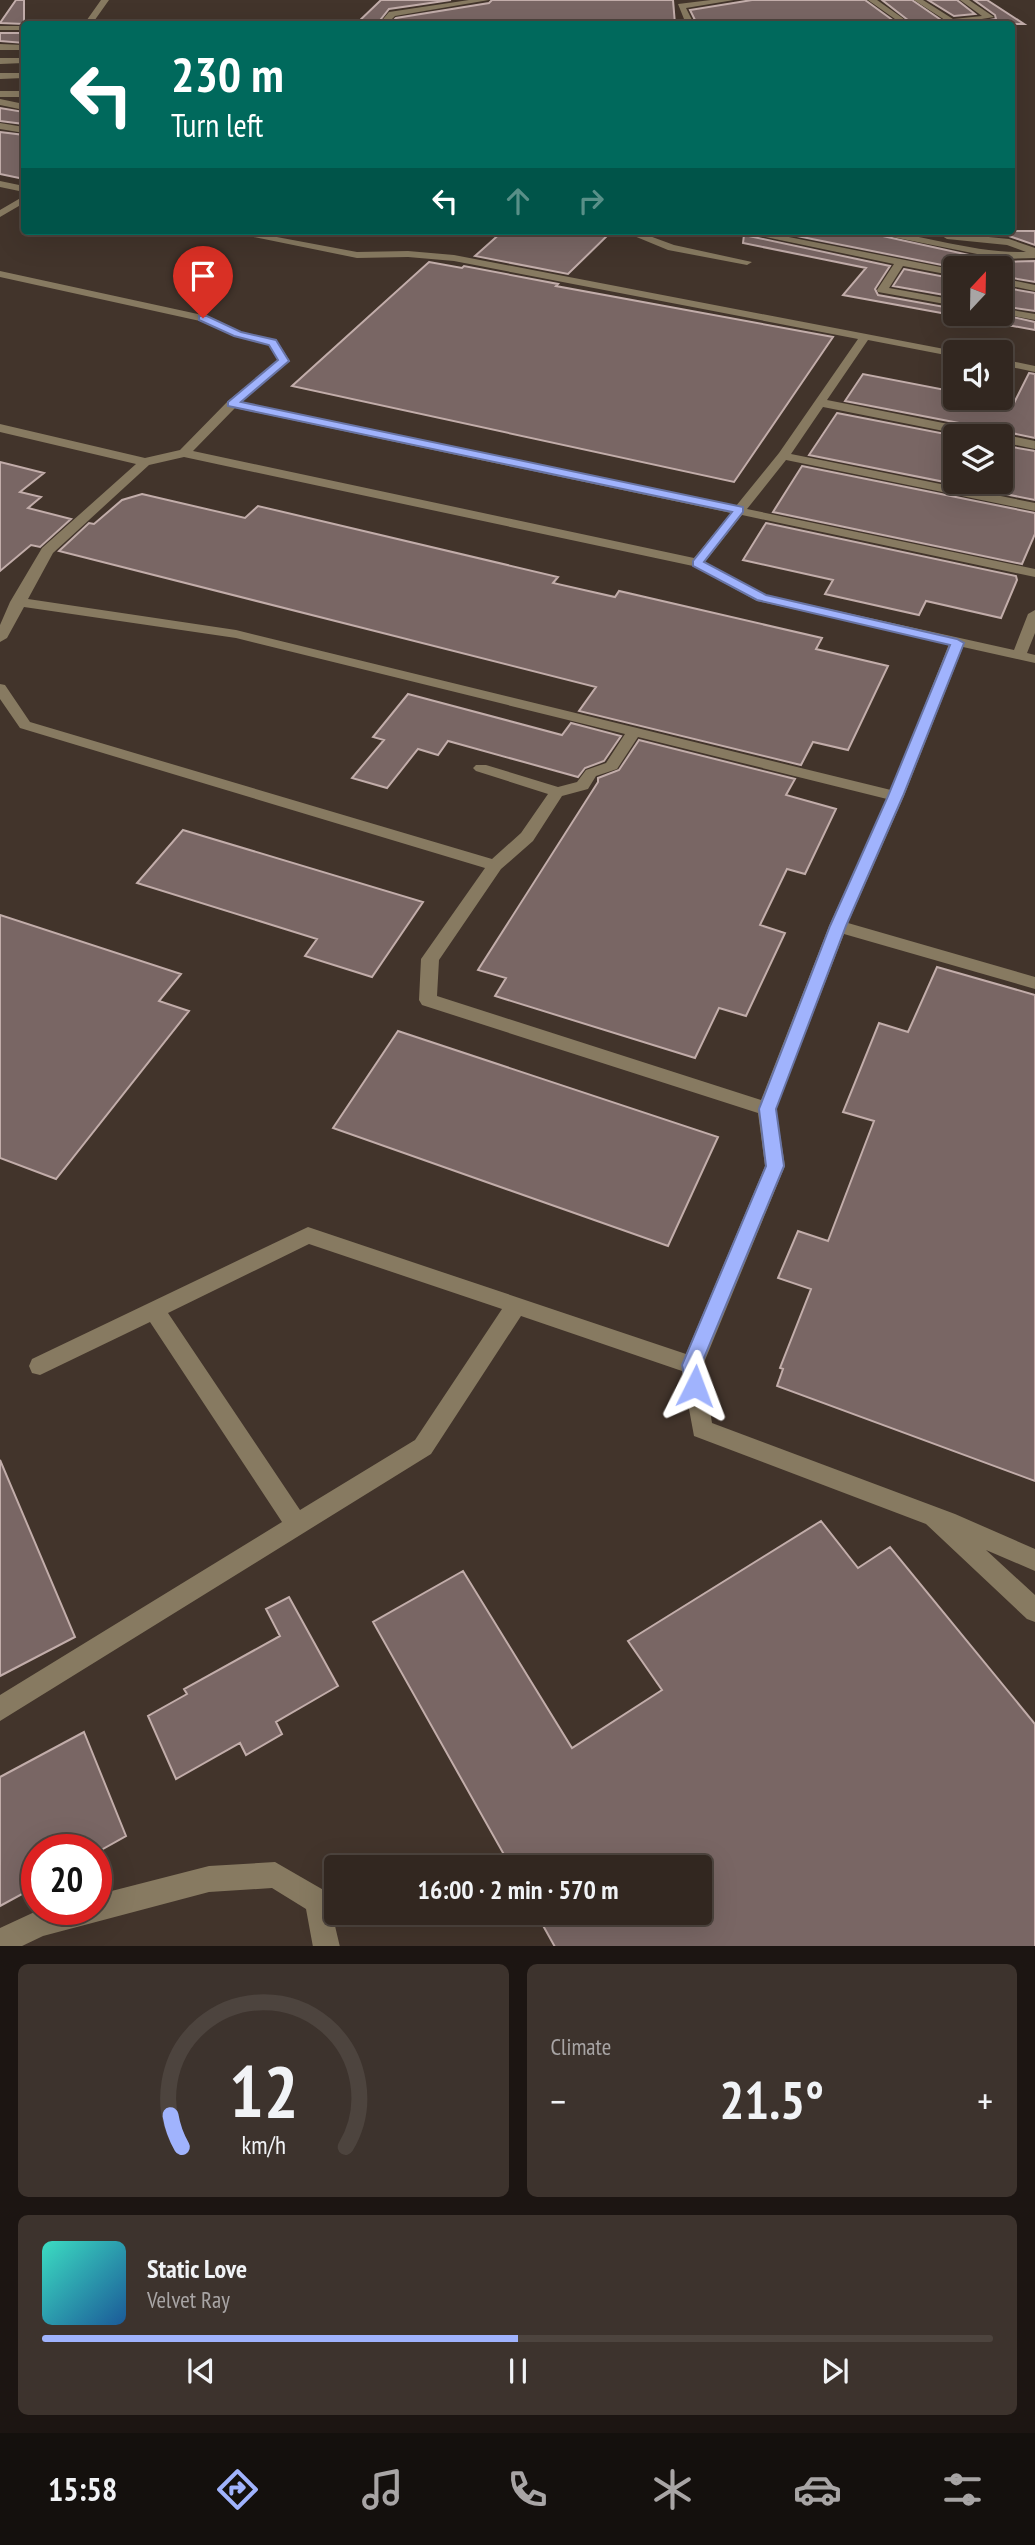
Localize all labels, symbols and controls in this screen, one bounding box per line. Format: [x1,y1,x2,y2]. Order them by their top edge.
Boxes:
text: 230 m [171,42,284,106]
icon: left [56,49,147,140]
text: Turn left [171,104,263,146]
icon: left [426,182,464,220]
icon: ahead [499,182,537,220]
icon: right [572,182,610,220]
pin [173,246,233,318]
north arrow [943,256,1013,326]
map controls [943,256,1013,494]
icon: arrive [184,257,222,295]
button: sound [943,340,1013,410]
button: layers [943,424,1013,494]
position arrow [658,1349,732,1423]
speed limit sign: 20 [21,1834,112,1925]
text: 16:00 · 2 min · 570 m [418,1873,618,1906]
text: Climate [551,2032,611,2061]
text: 12 [228,2043,298,2137]
text: 21.5° [719,2066,824,2133]
text: − [551,2076,566,2125]
text: + [977,2076,993,2125]
text: km/h [241,2128,285,2160]
text: Static Love [147,2252,247,2285]
text: Velvet Ray [147,2285,230,2314]
icon: previous [182,2352,220,2390]
icon: pause [499,2352,537,2390]
icon: next [816,2352,854,2390]
icon: directions [213,2465,262,2514]
icon: music [358,2465,407,2514]
icon: phone [503,2465,552,2514]
icon: climate [648,2465,697,2514]
icon: car [793,2465,842,2514]
icon: filters [938,2465,987,2514]
text: 15:58 [48,2468,117,2510]

